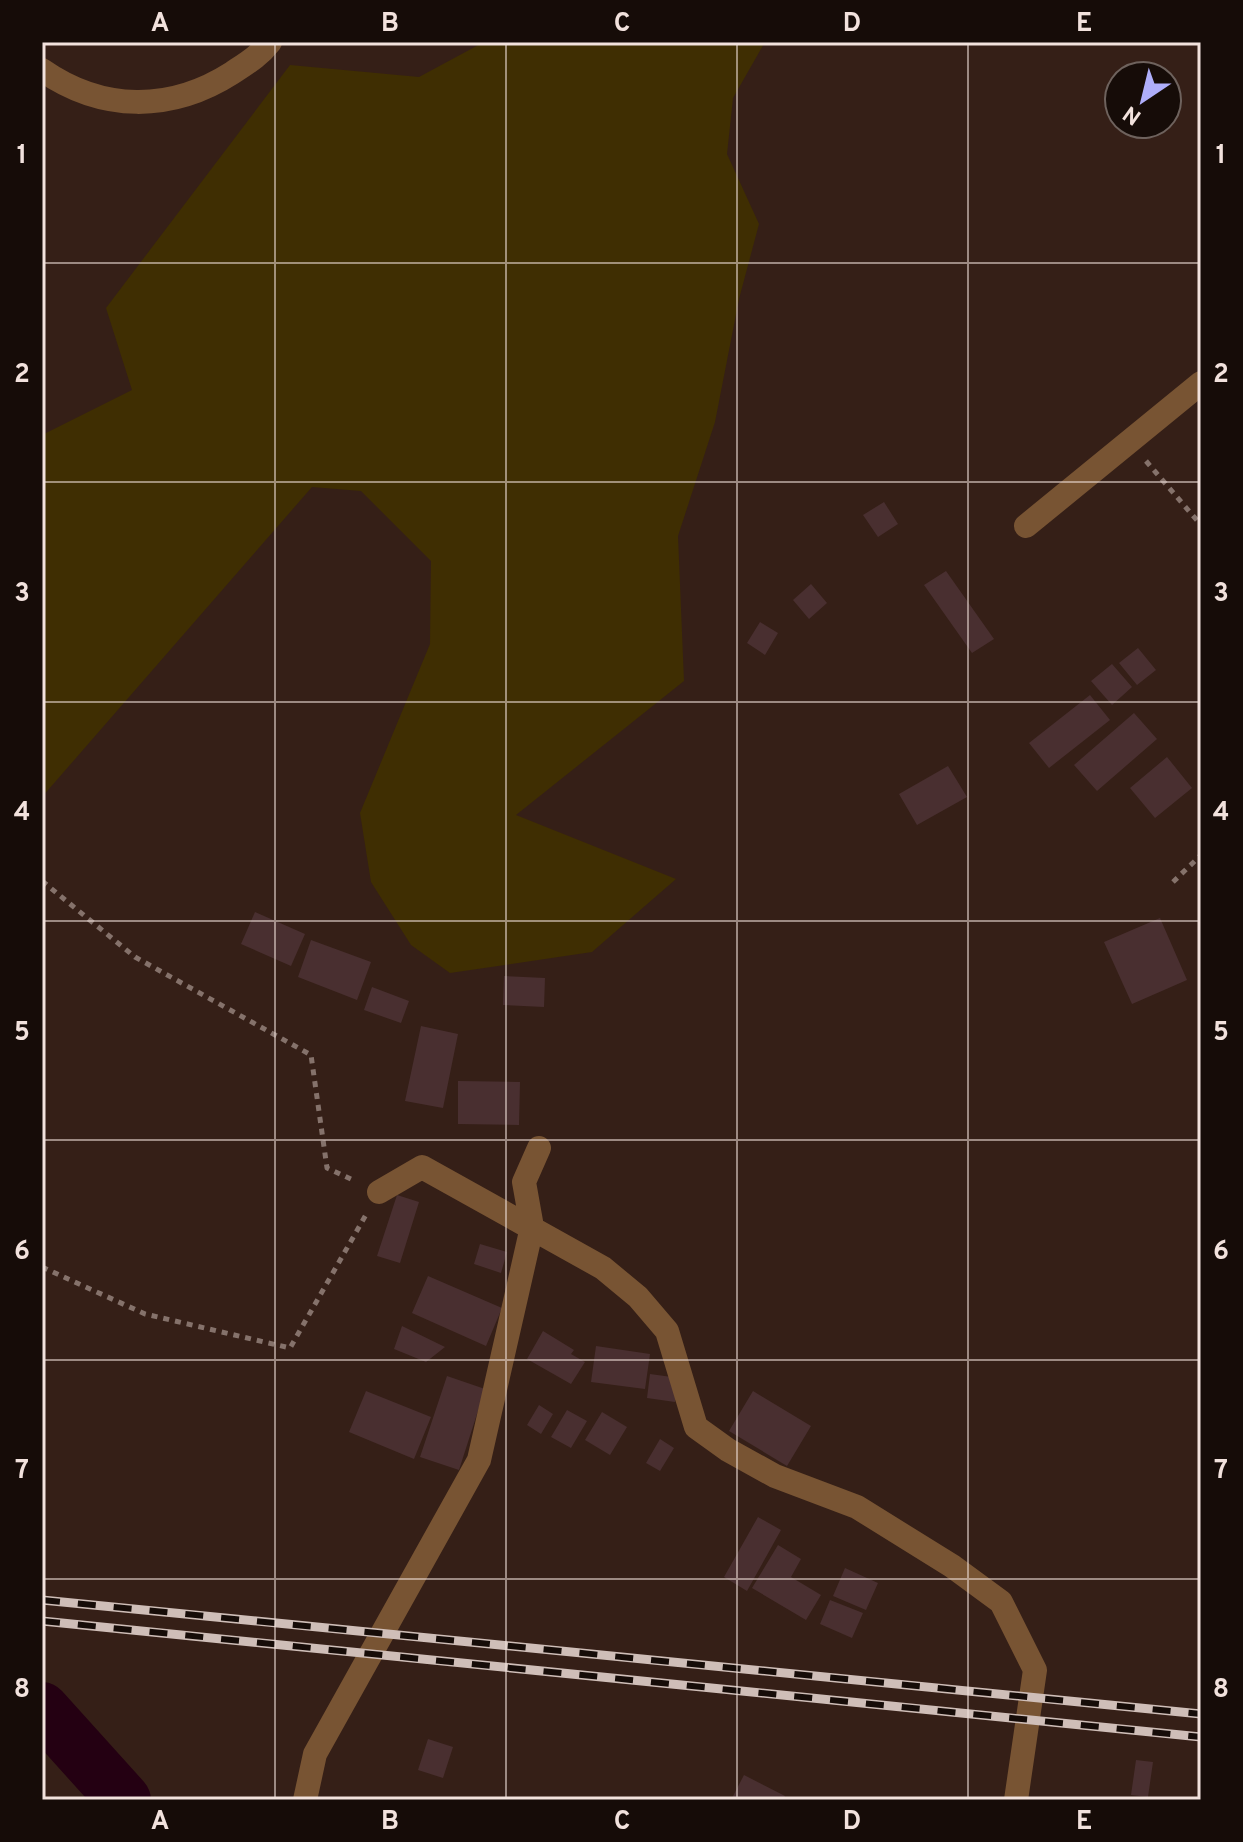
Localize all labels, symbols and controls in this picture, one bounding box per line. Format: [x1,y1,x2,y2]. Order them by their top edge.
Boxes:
text: A [151,8,169,41]
text: B [381,8,399,41]
text: C [614,8,630,41]
text: D [843,8,861,41]
text: E [1076,8,1092,41]
north arrow [1103,60,1183,140]
text: N [1119,99,1147,130]
text: 1 [17,140,27,173]
text: 1 [1216,140,1226,173]
text: 2 [14,359,30,392]
text: 2 [1213,359,1229,392]
text: 3 [14,578,30,611]
text: 3 [1213,578,1229,611]
text: 4 [14,797,30,830]
text: 4 [1213,797,1229,830]
text: 5 [14,1017,30,1050]
text: 5 [1213,1017,1229,1050]
text: 6 [14,1236,30,1269]
text: 6 [1213,1236,1229,1269]
text: 7 [15,1455,29,1488]
text: 7 [1214,1455,1228,1488]
text: 8 [14,1674,30,1707]
text: 8 [1213,1674,1229,1707]
text: A [151,1806,169,1839]
text: B [381,1806,399,1839]
text: C [614,1806,630,1839]
text: D [843,1806,861,1839]
text: E [1076,1806,1092,1839]

